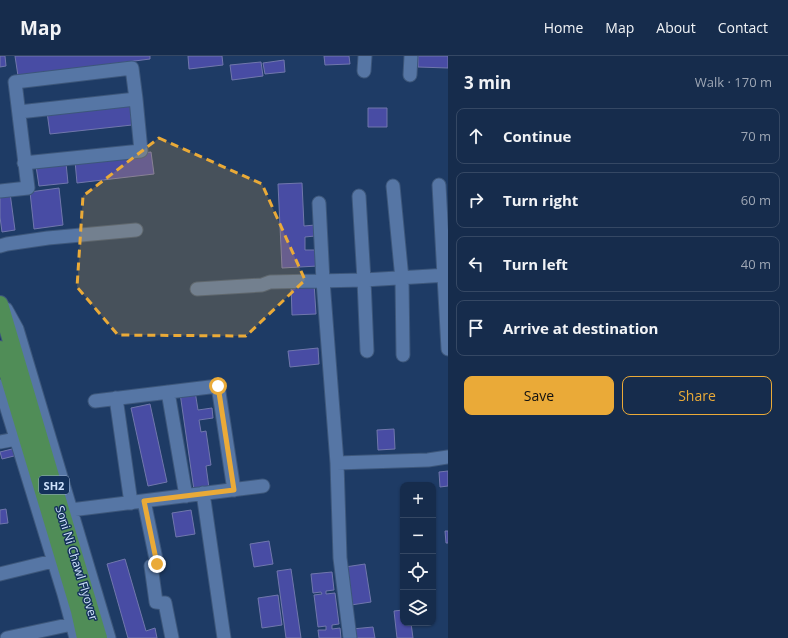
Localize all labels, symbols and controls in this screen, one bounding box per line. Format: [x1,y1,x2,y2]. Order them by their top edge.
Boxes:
text: Map [20,15,61,41]
text: Home [544,18,583,37]
text: Map [605,18,634,37]
text: About [656,18,696,37]
text: Contact [718,18,768,37]
text: 3 min [464,71,511,94]
text: Walk · 170 m [695,73,772,91]
icon: ahead [465,125,487,147]
text: Continue [503,126,571,146]
text: 70 m [741,127,771,145]
icon: right [465,189,487,211]
text: Turn right [503,190,578,210]
text: 60 m [741,191,771,209]
icon: left [465,253,487,275]
text: Turn left [503,254,568,274]
text: 40 m [741,255,771,273]
icon: arrive [465,317,487,339]
text: Arrive at destination [503,318,658,338]
button: Save [464,376,614,415]
button: Share [622,376,772,415]
route start [209,377,227,395]
road number: SH2 [39,476,69,494]
map controls [400,482,436,626]
button: + [400,482,436,518]
street label: Soni Ni Chawl Flyover [51,503,103,623]
button: − [400,518,436,554]
button: locate [400,554,436,590]
route end [148,555,166,573]
button: layers [400,590,436,626]

